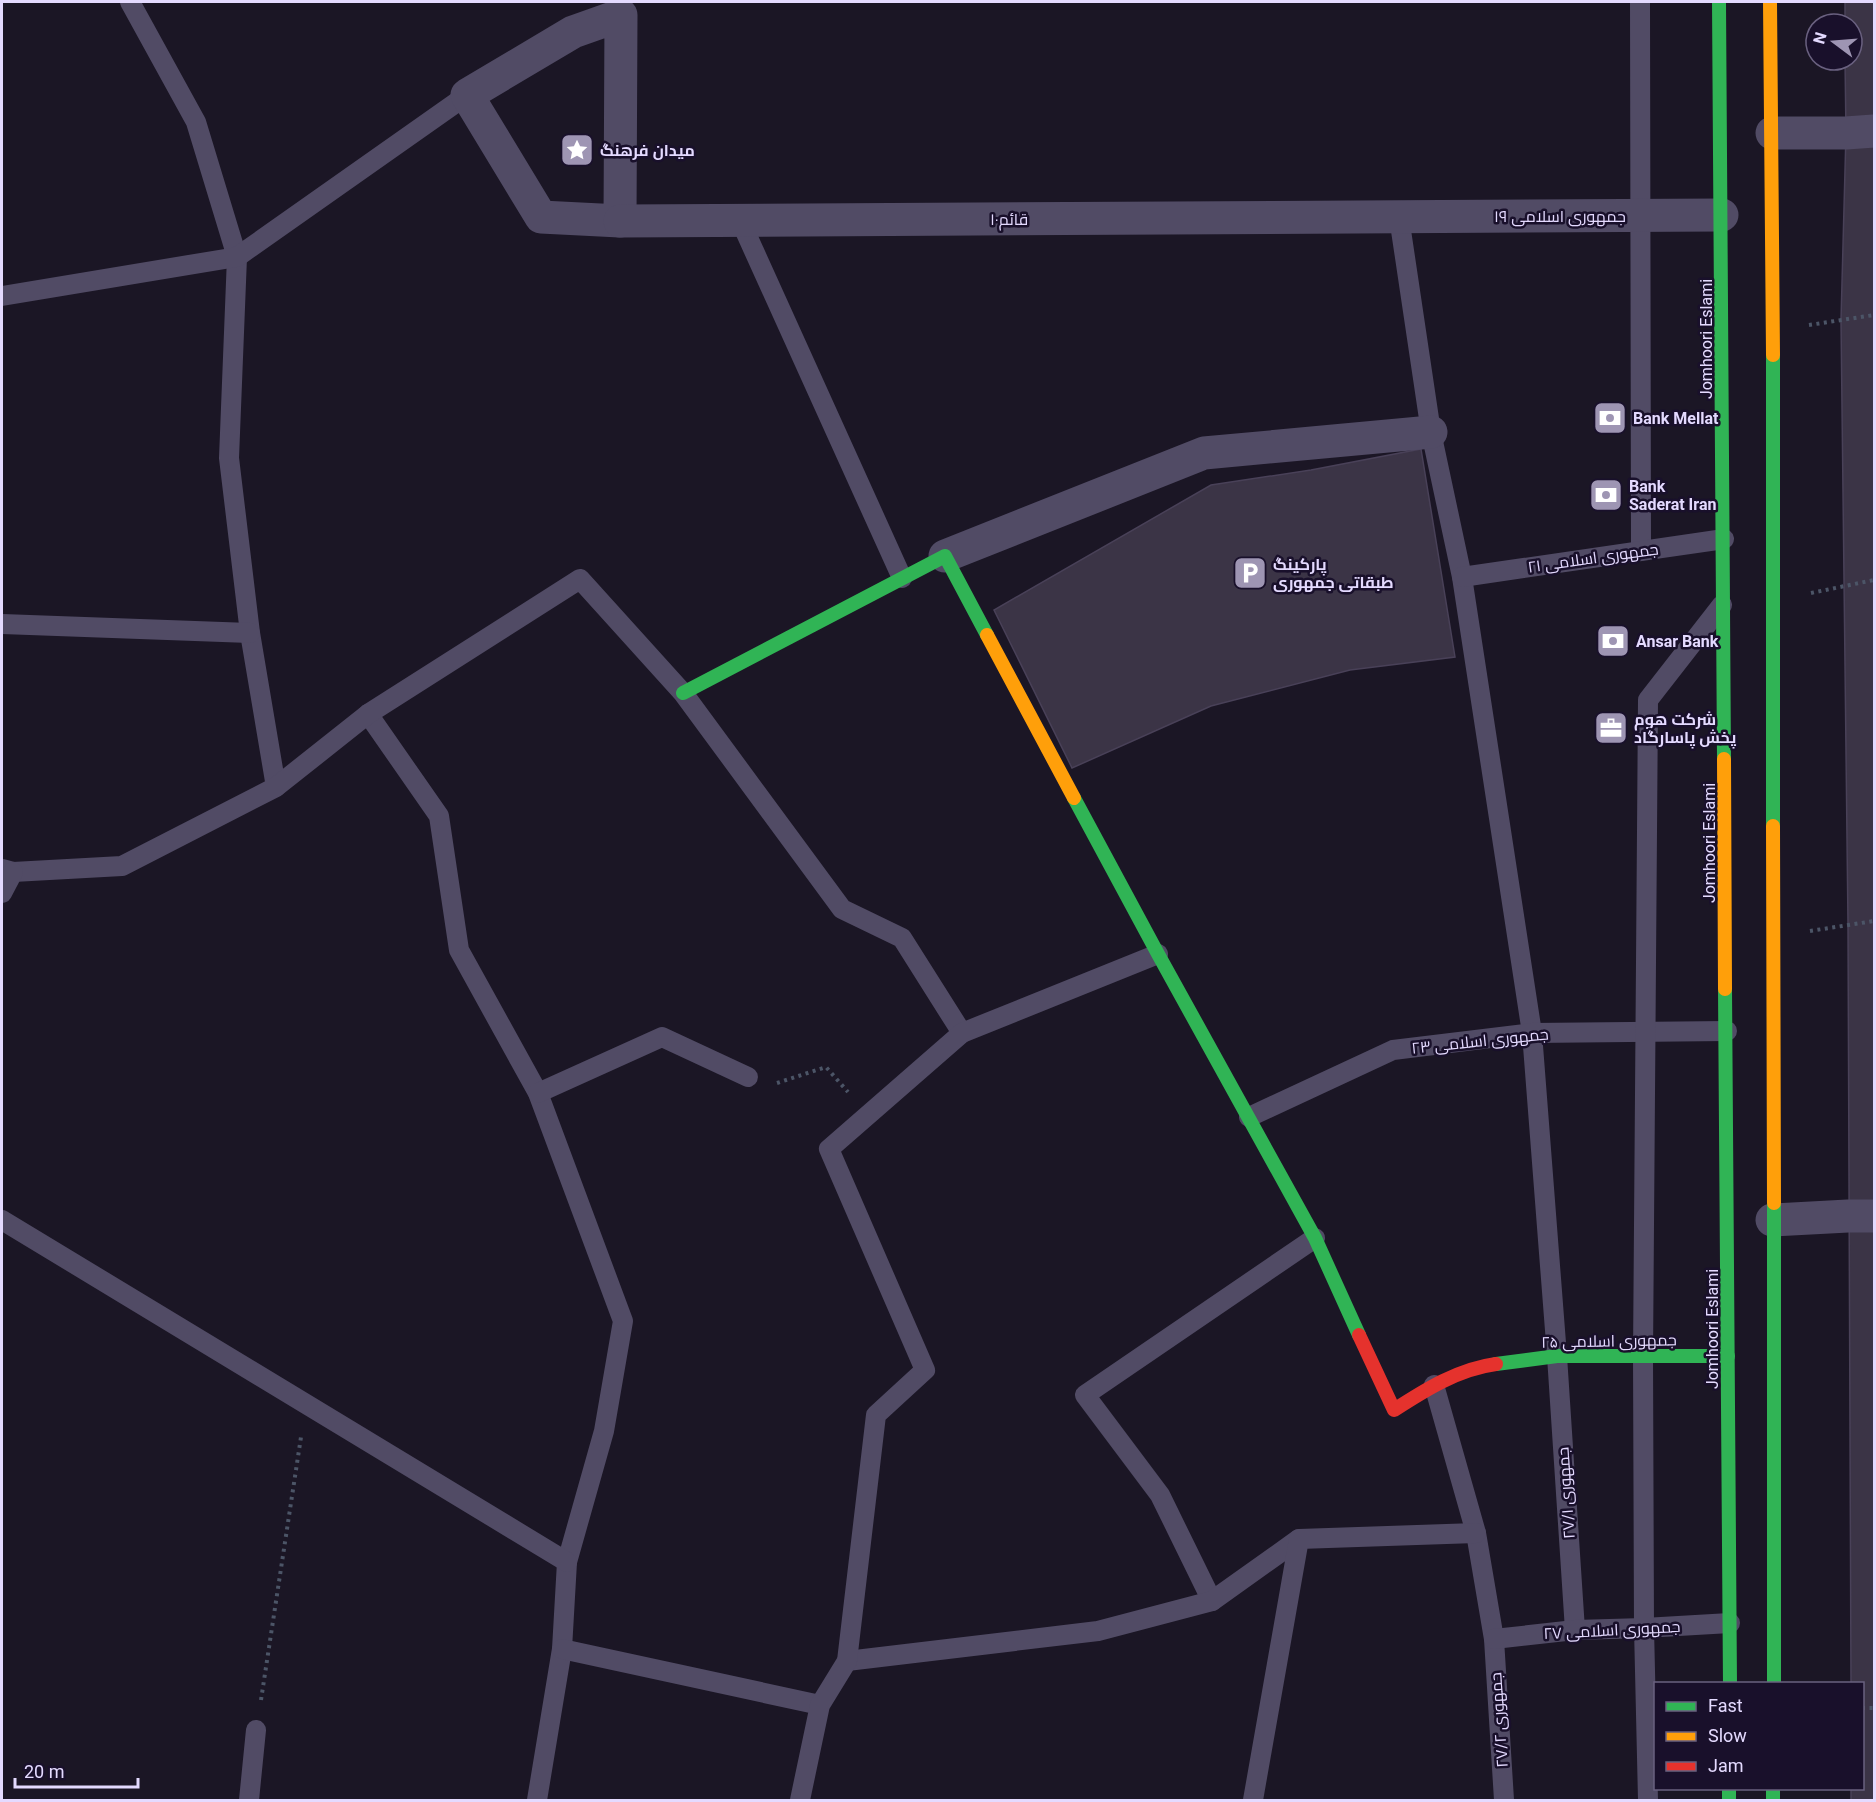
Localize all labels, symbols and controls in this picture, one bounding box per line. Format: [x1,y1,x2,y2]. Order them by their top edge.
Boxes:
north arrow [1804,12,1864,72]
text: N [1809,30,1831,46]
place icon: میدان فرهنگ [559,132,595,168]
place label: میدان فرهنگ [600,141,695,160]
street label: جمهوری اسلامی ۱۹ [1494,207,1626,227]
street label: قائم۱۰ [990,210,1028,231]
street label: Jomhoori Eslami [1697,279,1716,399]
bank icon: Bank Mellat [1592,400,1628,436]
place label: Bank Mellat [1633,409,1719,428]
bank icon: Bank Saderat Iran [1588,477,1624,513]
place label: Bank Saderat Iran [1629,477,1716,514]
street label: جمهوری اسلامی ۲۱ [1526,539,1660,578]
parking icon: پارکینگ طبقاتی جمهوری [1232,555,1268,591]
place label: پارکینگ طبقاتی جمهوری [1273,555,1394,592]
bank icon: Ansar Bank [1595,623,1631,659]
place label: Ansar Bank [1636,632,1719,651]
office icon: شرکت هوم پخش پاسارگاد [1593,710,1629,746]
place label: شرکت هوم پخش پاسارگاد [1634,710,1736,749]
street label: Jomhoori Eslami [1700,783,1719,903]
street label: جمهوری اسلامی ۲۳ [1410,1024,1550,1059]
street label: Jomhoori Eslami [1703,1269,1722,1389]
street label: جمهوری اسلامی ۲۵ [1541,1330,1677,1353]
street label: جمهوری ۲۷/۱ [1553,1446,1580,1540]
street label: جمهوری اسلامی ۲۷ [1543,1617,1681,1644]
street label: جمهوری ۲۷/۲ [1486,1672,1513,1768]
legend [1654,1682,1864,1790]
text: Fast [1708,1695,1743,1716]
text: Slow [1708,1725,1747,1746]
scale bar [15,1751,138,1789]
text: Jam [1708,1755,1744,1776]
text: 20 m [24,1761,64,1782]

